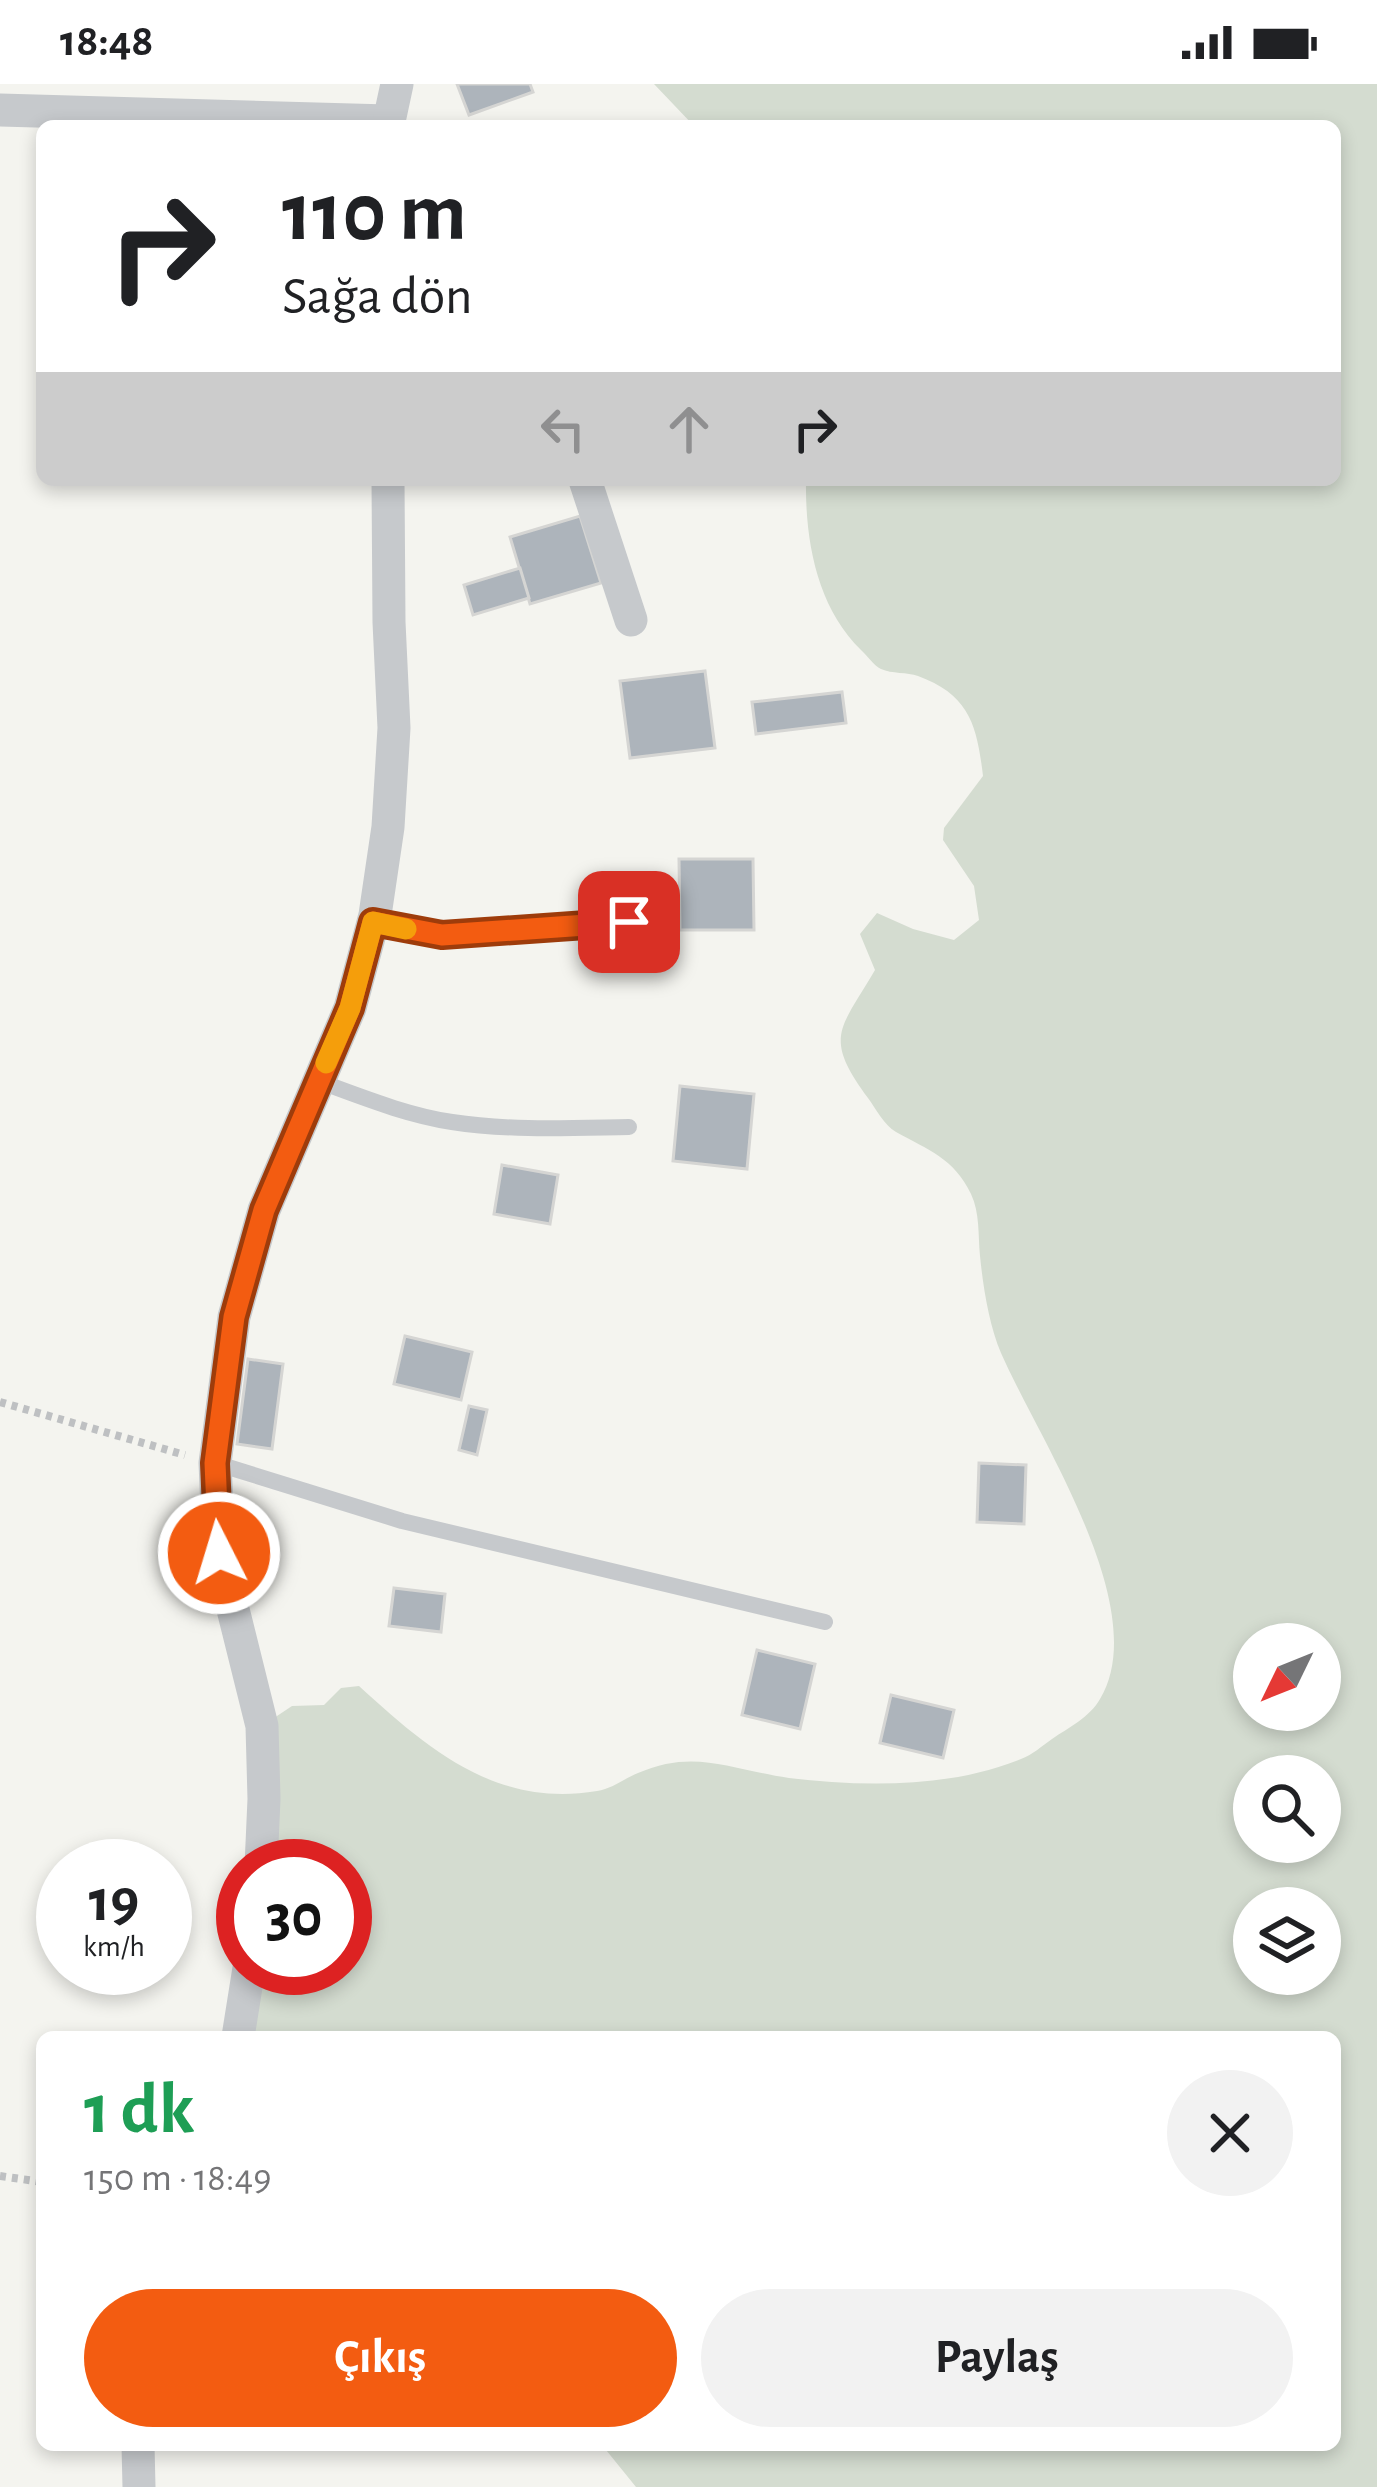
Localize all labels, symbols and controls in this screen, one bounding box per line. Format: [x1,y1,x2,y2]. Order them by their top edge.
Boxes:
text: 18:48 [60,19,154,64]
icon: right [84,168,240,324]
text: 110 m [282,172,467,256]
text: Sağa dön [282,270,473,324]
icon: left [530,396,596,462]
icon: ahead [656,396,722,462]
icon: right [782,396,848,462]
pin [578,871,680,973]
icon: arrive [596,889,662,955]
position arrow [156,1490,282,1616]
north arrow [1233,1623,1341,1731]
map controls [1233,1623,1341,1995]
button: search [1233,1755,1341,1863]
speed limit sign: 30 [216,1839,372,1995]
text: 19 [89,1872,139,1932]
button: layers [1233,1887,1341,1995]
text: km/h [83,1932,145,1962]
button: close [1167,2070,1293,2196]
text: 1 dk [84,2074,194,2146]
text: 150 m · 18:49 [84,2159,272,2198]
button: Çıkış [84,2289,677,2427]
button: Paylaş [701,2289,1293,2427]

